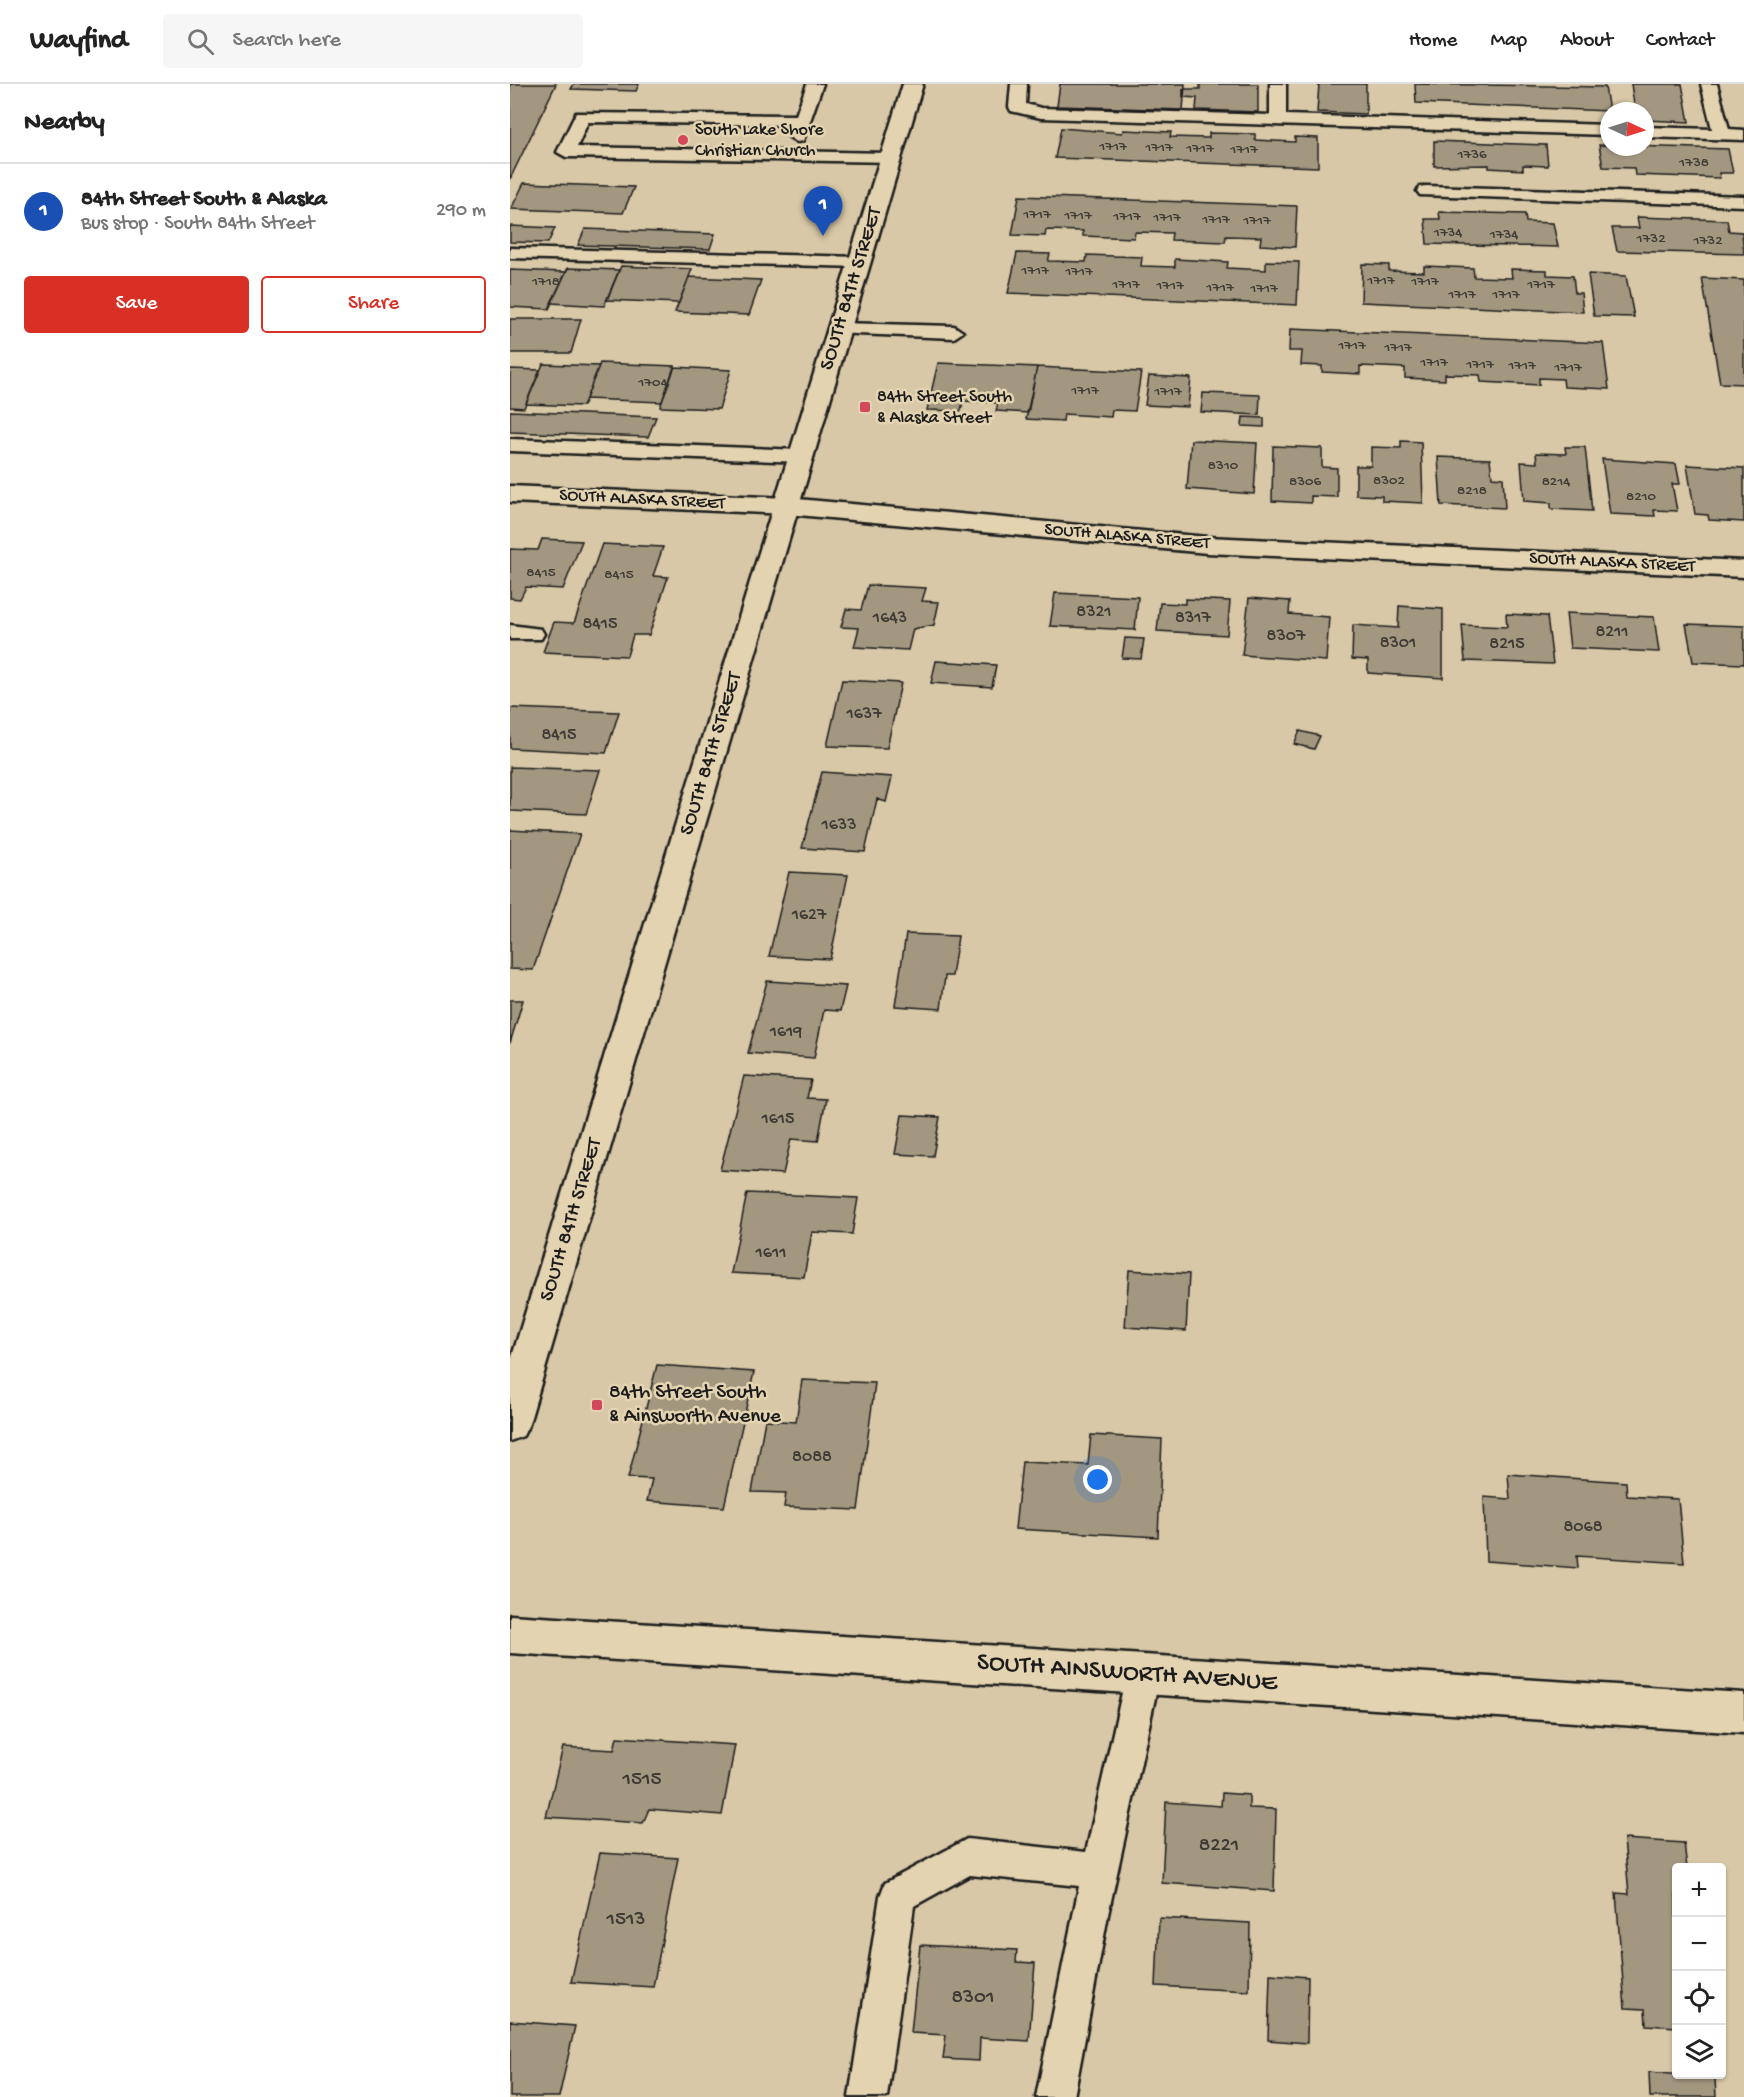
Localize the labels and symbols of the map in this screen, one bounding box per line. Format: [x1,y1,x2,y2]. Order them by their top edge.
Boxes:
north arrow [1600,102,1654,156]
place label: South Lake Shore Christian Church [695,120,824,162]
marker: South Lake Shore Christian Church [676,133,690,147]
house number: 1717 [1098,138,1128,156]
house number: 1717 [1144,139,1174,157]
house number: 1717 [1185,140,1215,158]
house number: 1717 [1229,141,1259,159]
house number: 1736 [1456,146,1487,164]
house number: 1738 [1678,154,1709,172]
pin: 1 [804,186,842,236]
street label: SOUTH 84TH STREET [815,204,889,374]
house number: 1717 [1022,206,1052,224]
house number: 1717 [1063,207,1093,225]
house number: 1717 [1112,208,1142,226]
house number: 1717 [1152,209,1182,227]
house number: 1717 [1201,211,1231,229]
house number: 1717 [1242,212,1272,230]
house number: 1734 [1433,224,1462,242]
house number: 1734 [1489,226,1518,244]
house number: 1732 [1636,230,1666,248]
house number: 1732 [1693,232,1723,250]
house number: 1717 [1020,262,1050,280]
house number: 1717 [1064,263,1094,281]
house number: 1717 [1366,272,1396,290]
house number: 1718 [531,273,560,291]
house number: 1717 [1410,273,1440,291]
house number: 1717 [1111,276,1141,294]
house number: 1717 [1526,276,1556,294]
house number: 1717 [1155,277,1185,295]
house number: 1717 [1205,279,1235,297]
house number: 1717 [1249,280,1279,298]
house number: 1717 [1447,286,1477,304]
house number: 1717 [1491,286,1521,304]
house number: 1717 [1337,337,1367,355]
house number: 1717 [1383,339,1413,357]
house number: 1717 [1419,354,1449,372]
house number: 1717 [1465,356,1495,374]
house number: 1717 [1507,357,1537,375]
house number: 1717 [1553,359,1583,377]
house number: 1704 [637,374,668,392]
house number: 1717 [1070,382,1100,400]
house number: 1717 [1153,383,1183,401]
place label: 84th Street South & Alaska Street [877,387,1012,429]
marker: 84th Street South & Alaska Street [858,400,872,414]
house number: 8310 [1208,457,1239,475]
house number: 8302 [1373,472,1405,490]
house number: 8306 [1289,473,1321,491]
house number: 8214 [1542,473,1570,491]
house number: 8218 [1457,482,1487,500]
street label: SOUTH ALASKA STREET [559,485,727,515]
house number: 8210 [1626,488,1657,506]
street label: SOUTH ALASKA STREET [1043,519,1212,555]
street label: SOUTH ALASKA STREET [1529,548,1697,578]
house number: 8415 [526,564,556,582]
house number: 8415 [604,566,634,584]
house number: 8321 [1076,602,1112,623]
house number: 1643 [872,608,907,629]
house number: 8317 [1175,608,1212,629]
house number: 8415 [582,614,618,635]
house number: 8211 [1595,622,1629,643]
house number: 8307 [1267,626,1306,647]
house number: 8301 [1380,633,1416,654]
house number: 8215 [1489,634,1525,655]
street label: SOUTH 84TH STREET [675,669,749,839]
house number: 1637 [845,704,882,725]
house number: 8415 [541,725,577,746]
house number: 1633 [820,815,857,836]
house number: 1627 [791,905,827,926]
house number: 1619 [769,1022,802,1043]
house number: 1615 [760,1109,795,1130]
street label: SOUTH 84TH STREET [535,1135,609,1305]
house number: 1611 [755,1243,786,1264]
place label: 84th Street South & Ainsworth Avenue [609,1381,782,1430]
marker: 84th Street South & Ainsworth Avenue [590,1398,604,1412]
house number: 8088 [792,1447,832,1468]
your location [1083,1465,1112,1494]
house number: 8068 [1563,1517,1603,1538]
street label: SOUTH AINSWORTH AVENUE [976,1648,1279,1700]
house number: 1515 [621,1768,662,1793]
house number: 8221 [1199,1834,1239,1859]
house number: 1513 [606,1908,645,1933]
house number: 8301 [952,1986,994,2011]

